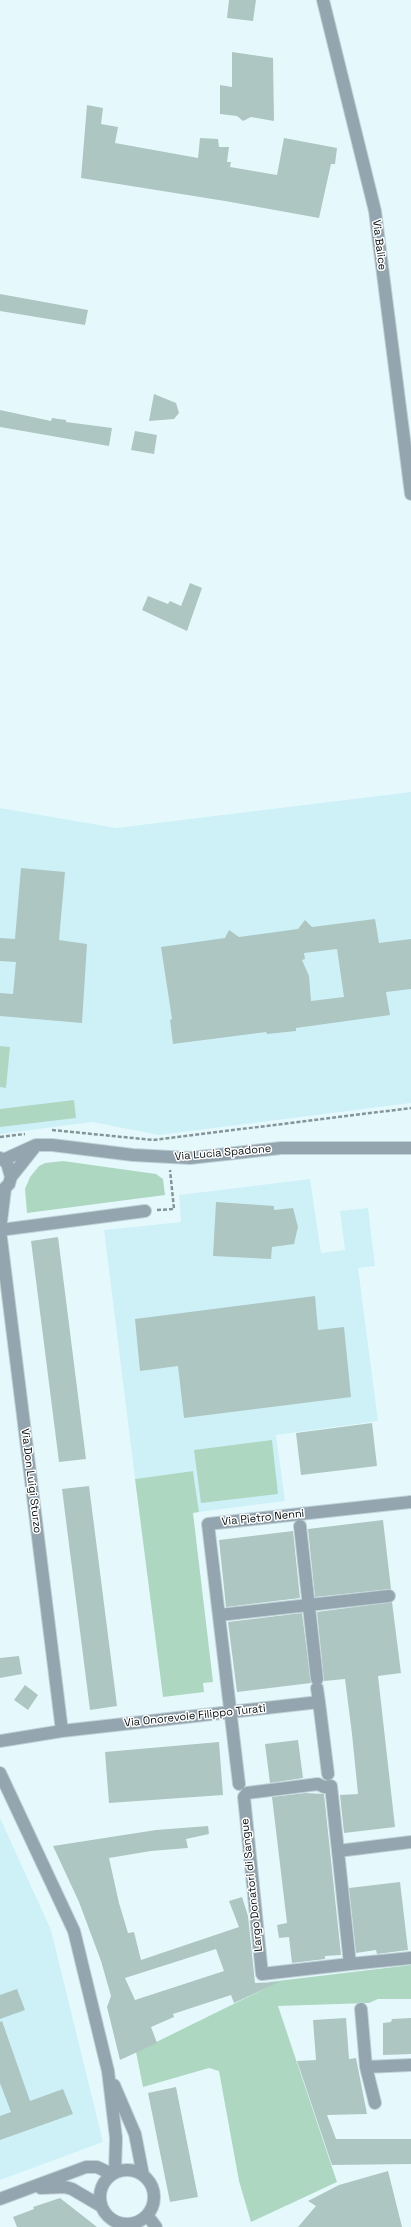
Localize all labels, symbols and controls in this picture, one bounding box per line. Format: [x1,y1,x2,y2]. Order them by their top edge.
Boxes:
street label: Via Balice [369,219,389,271]
street label: Via Lucia Spadone [174,1142,272,1164]
street label: Via Don Luigi Sturzo [18,1428,44,1534]
street label: Via Pietro Nenni [221,1507,305,1529]
street label: Via Onorevole Filippo Turati [124,1702,266,1730]
street label: Largo Donatori di Sangue [238,1818,266,1952]

